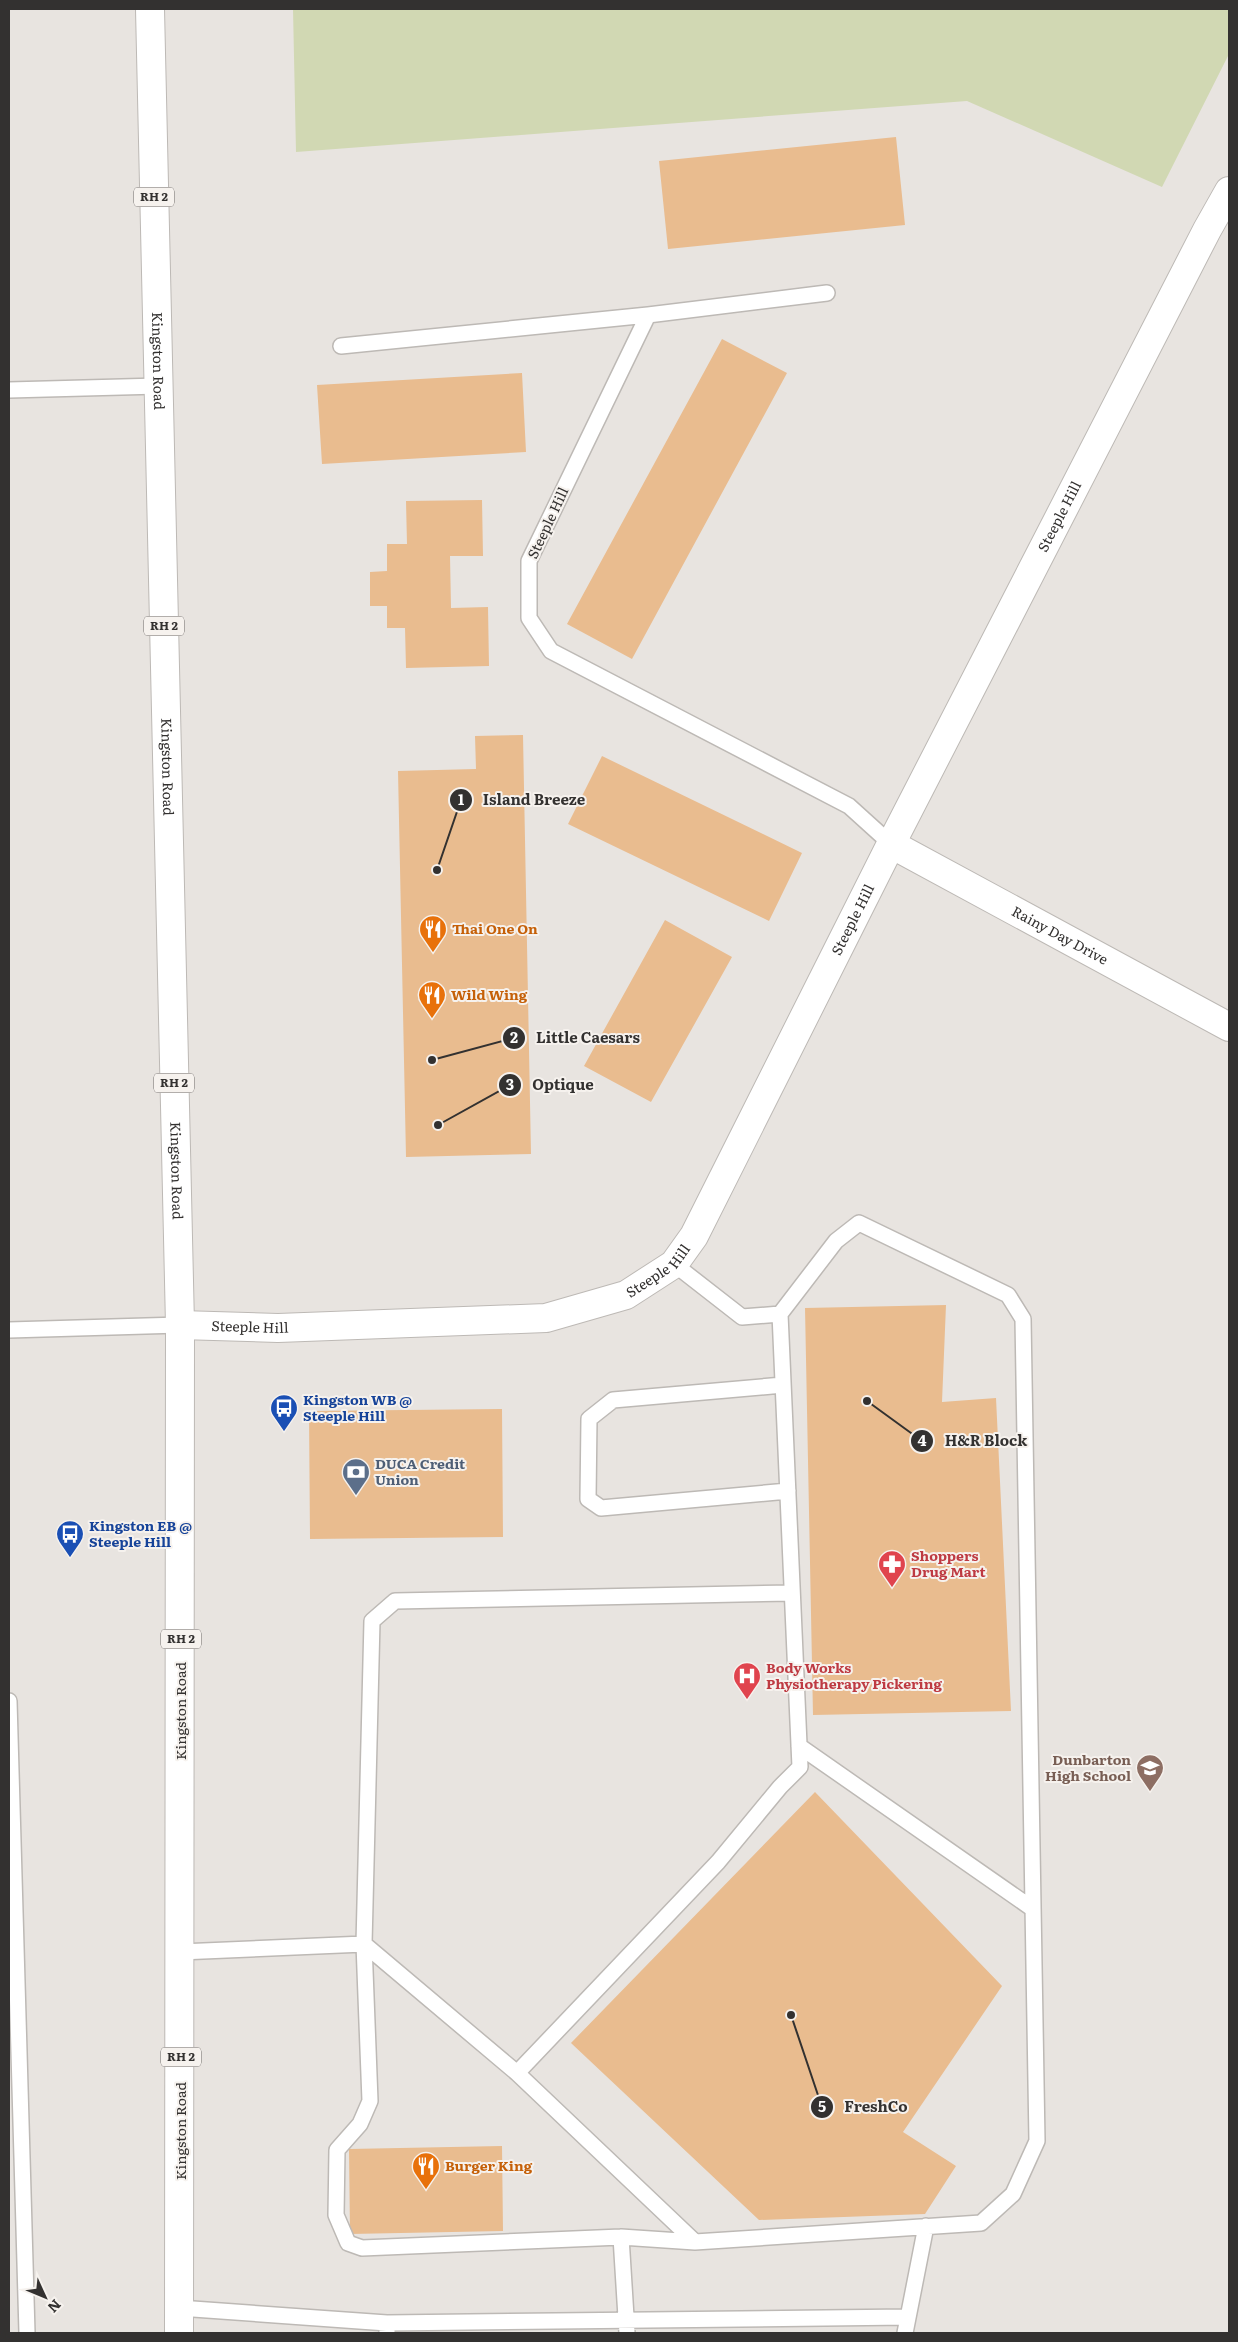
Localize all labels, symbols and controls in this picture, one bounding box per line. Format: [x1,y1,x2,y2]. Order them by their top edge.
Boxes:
road number: RH 2 [134,188,174,206]
street label: Kingston Road [148,312,170,411]
street label: Steeple Hill [1032,477,1085,555]
street label: Steeple Hill [522,483,573,562]
road number: RH 2 [144,616,184,636]
street label: Kingston Road [157,718,179,816]
callout: Island Breeze [448,785,595,815]
text: 1 [458,787,464,810]
text: Island Breeze [483,787,586,810]
street label: Steeple Hill [826,880,878,958]
street label: Rainy Day Drive [1009,900,1112,969]
restaurant icon: Thai One On [418,914,448,953]
place label: Thai One On [452,918,538,938]
restaurant icon: Wild Wing [417,980,447,1019]
place label: Wild Wing [451,984,528,1004]
callout: Little Caesars [501,1023,650,1053]
text: 2 [510,1025,518,1048]
text: Little Caesars [536,1025,640,1048]
callout: Optique [497,1070,604,1100]
text: 3 [506,1072,514,1095]
text: Optique [532,1072,594,1095]
road number: RH 2 [154,1074,194,1092]
street label: Kingston Road [166,1121,189,1220]
street label: Steeple Hill [622,1239,694,1302]
street label: Steeple Hill [211,1315,289,1337]
place label: Kingston WB @ Steeple Hill [303,1389,412,1425]
bus stop icon: Kingston WB @ Steeple Hill [269,1393,299,1432]
callout: H&R Block [910,1426,1037,1456]
text: 4 [917,1428,927,1451]
text: H&R Block [945,1428,1028,1451]
place label: DUCA Credit Union [375,1453,466,1489]
bank icon: DUCA Credit Union [341,1457,371,1496]
place label: Kingston EB @ Steeple Hill [89,1515,192,1551]
bus stop icon: Kingston EB @ Steeple Hill [55,1519,85,1558]
place label: Shoppers Drug Mart [911,1545,986,1581]
pharmacy icon: Shoppers Drug Mart [877,1549,907,1588]
road number: RH 2 [161,1630,201,1648]
place label: Body Works Physiotherapy Pickering [766,1657,942,1693]
hospital icon: Body Works Physiotherapy Pickering [732,1661,762,1700]
street label: Kingston Road [170,1662,190,1760]
place label: Dunbarton High School [1045,1749,1131,1785]
school or university icon: Dunbarton High School [1135,1753,1165,1792]
road number: RH 2 [161,2048,201,2066]
street label: Kingston Road [170,2082,190,2180]
callout: FreshCo [810,2092,918,2122]
text: 5 [818,2094,826,2117]
text: FreshCo [844,2094,908,2117]
restaurant icon: Burger King [411,2151,441,2190]
place label: Burger King [445,2155,533,2175]
north arrow [20,2272,70,2322]
text: N [44,2296,66,2318]

